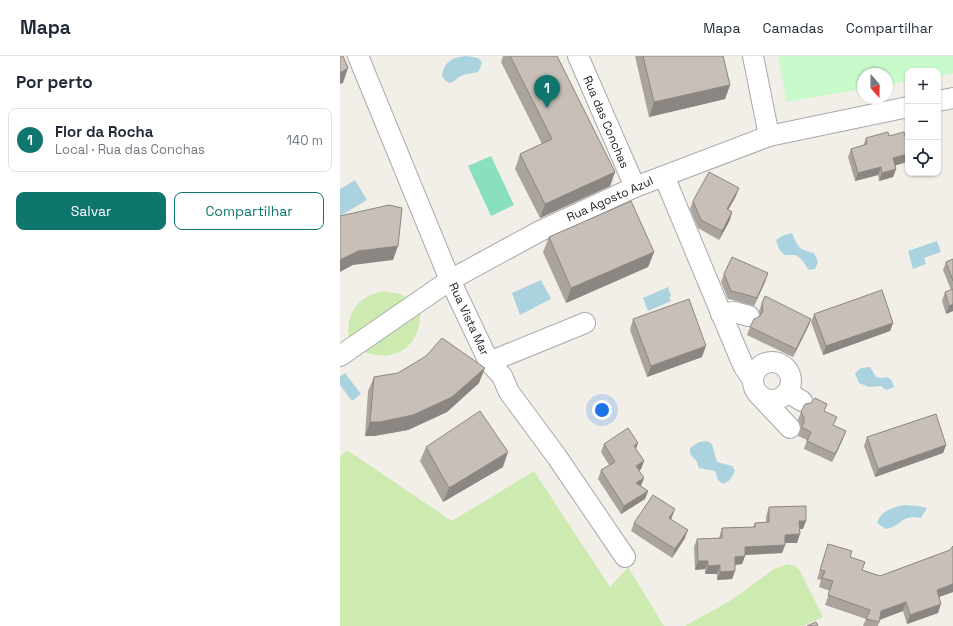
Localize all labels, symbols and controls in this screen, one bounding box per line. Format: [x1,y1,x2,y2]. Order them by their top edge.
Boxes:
text: Mapa [20,15,71,40]
text: Mapa [703,19,740,37]
text: Camadas [762,19,824,37]
text: Compartilhar [846,19,933,37]
north arrow [857,68,893,104]
map controls [905,68,941,176]
button: + [905,68,941,104]
text: Por perto [16,71,93,93]
street label: Rua das Conchas [579,73,633,171]
pin: 1 [534,75,560,108]
button: − [905,104,941,140]
text: Flor da Rocha [55,122,153,141]
text: 1 [27,132,33,149]
text: 140 m [287,132,323,149]
button: locate [905,140,941,176]
text: Local · Rua das Conchas [55,141,205,158]
street label: Rua Agosto Azul [564,173,656,225]
button: Salvar [16,192,166,230]
button: Compartilhar [174,192,324,230]
street label: Rua Vista Mar [445,280,493,358]
your location [592,400,612,420]

